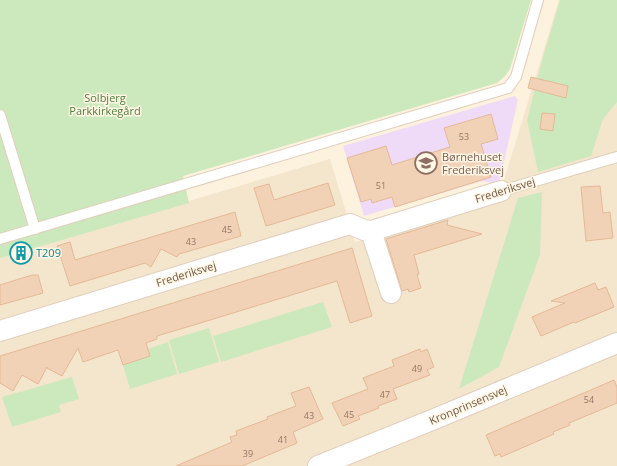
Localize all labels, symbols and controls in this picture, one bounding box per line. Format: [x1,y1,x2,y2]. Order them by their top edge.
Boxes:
park label: Solbjerg Parkkirkegård [69,90,141,118]
house number: 53 [459,130,469,143]
place label: Børnehuset Frederiksvej [442,149,504,177]
school or university icon: Børnehuset Frederiksvej [413,150,439,176]
street label: Frederiksvej [473,173,537,206]
house number: 51 [376,179,386,192]
house number: 45 [222,223,232,236]
house number: 43 [186,235,196,248]
building icon: T209 [8,240,34,266]
place label: T209 [36,245,61,260]
street label: Frederiksvej [154,257,218,290]
house number: 49 [412,362,422,375]
street label: Kronprinsensvej [427,381,509,428]
house number: 47 [380,388,390,401]
house number: 54 [584,393,594,406]
house number: 45 [344,408,354,421]
house number: 43 [304,409,314,422]
house number: 41 [278,433,288,446]
house number: 39 [243,447,253,460]

